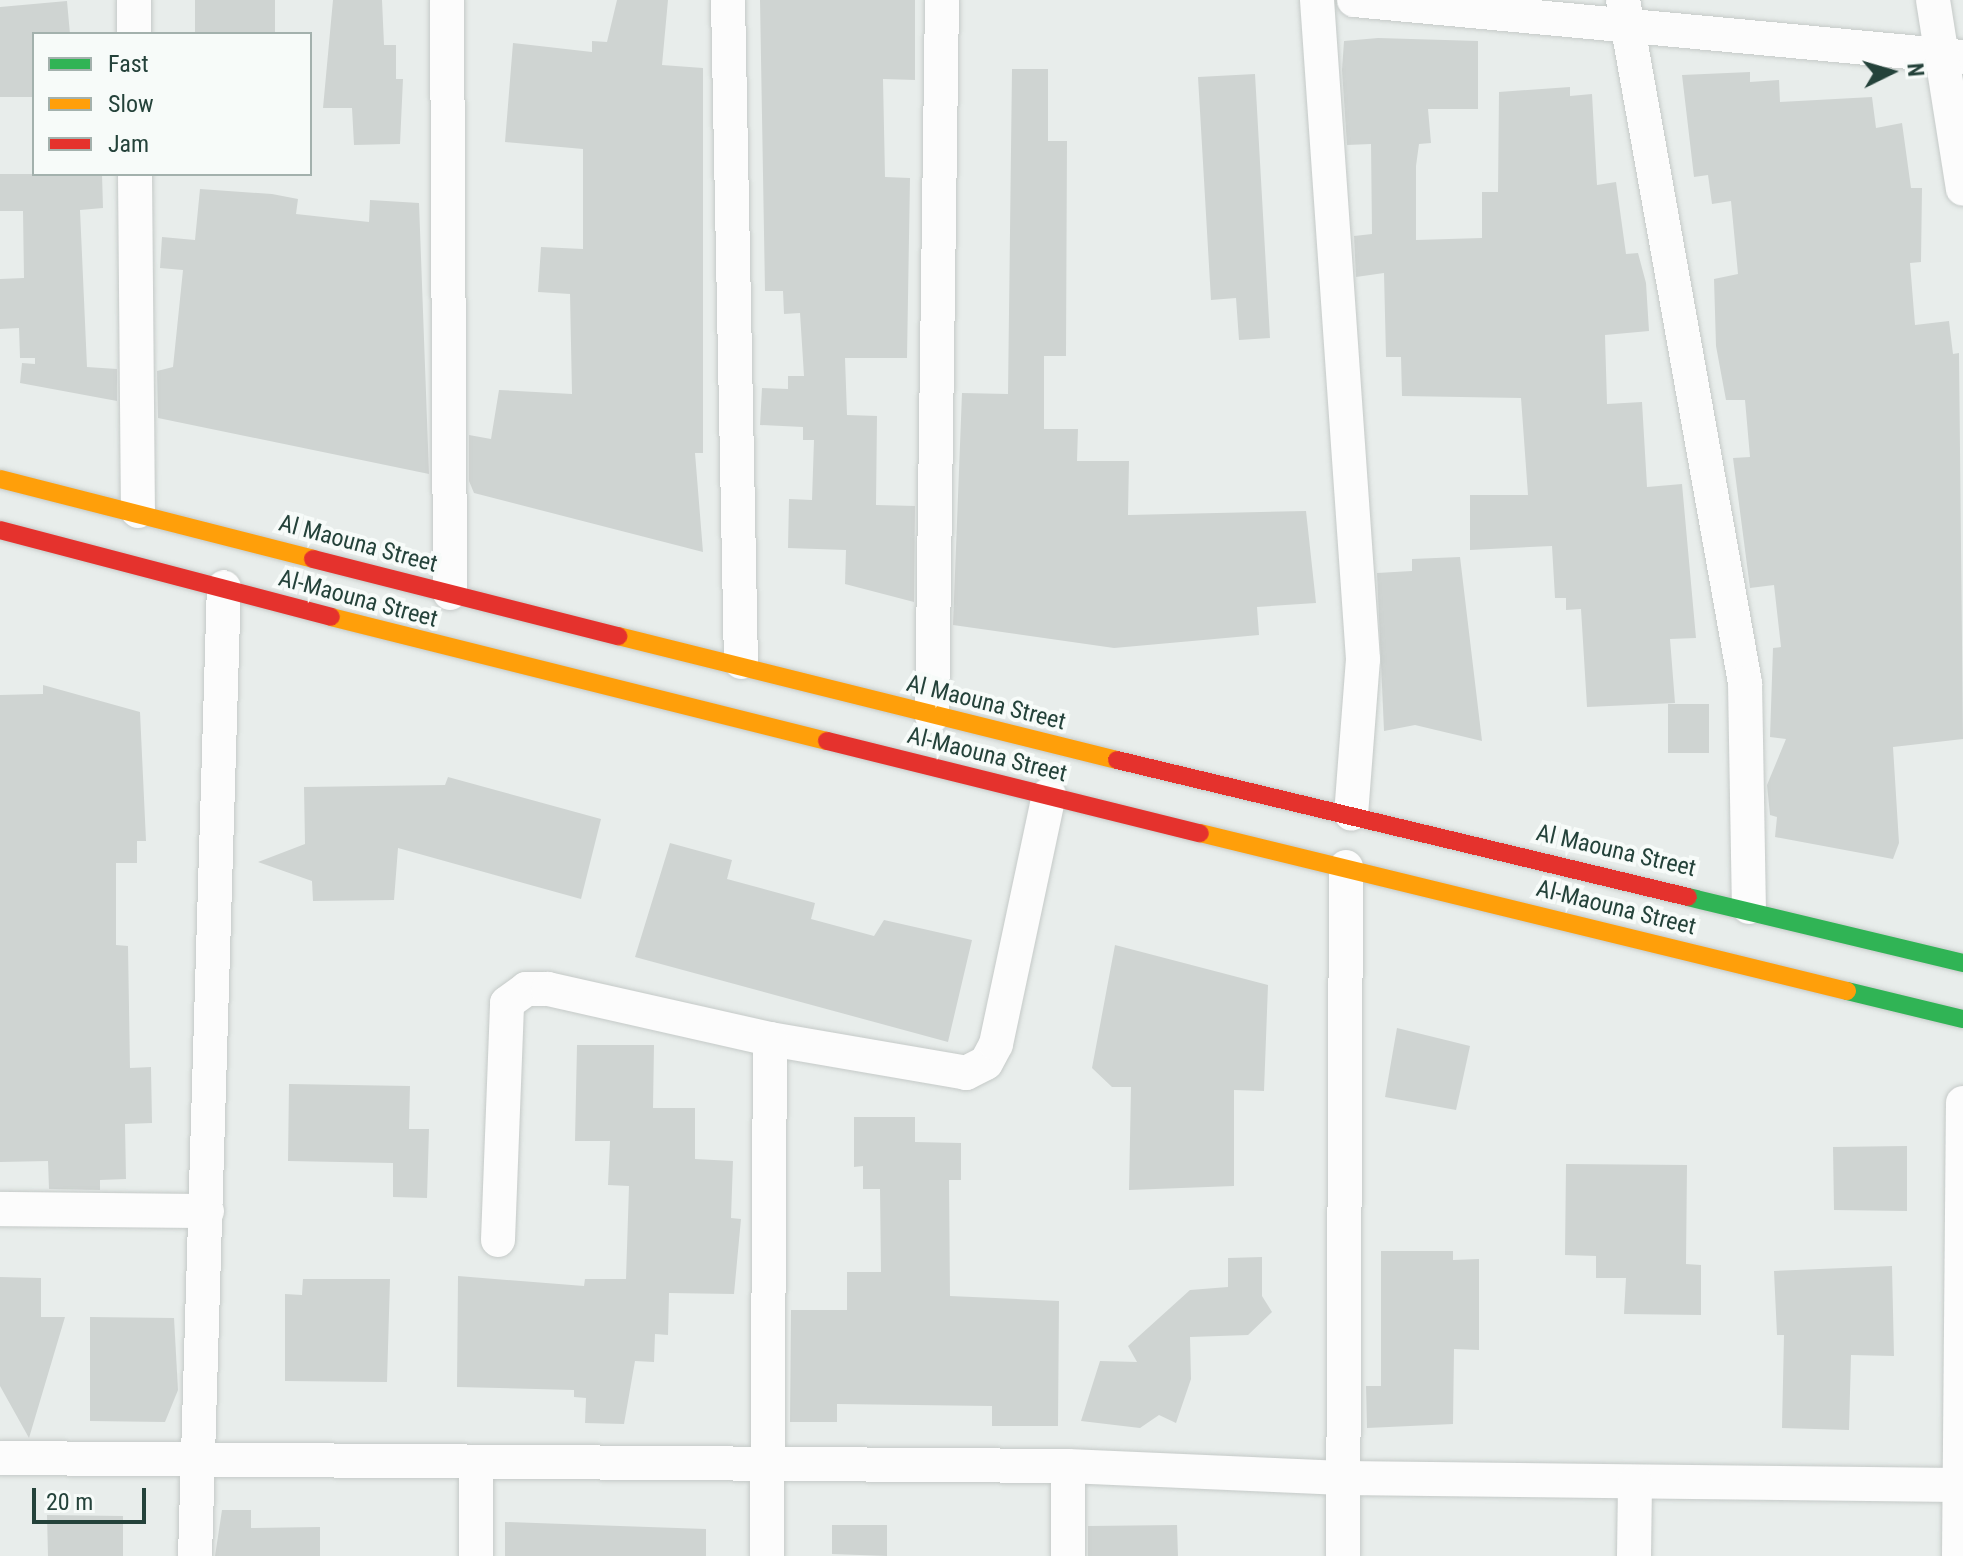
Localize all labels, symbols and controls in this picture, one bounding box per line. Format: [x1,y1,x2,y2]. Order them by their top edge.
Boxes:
legend [32,32,312,176]
north arrow [1851,32,1931,112]
text: Fast [108,50,149,78]
text: N [1902,62,1928,78]
text: Slow [108,90,154,118]
text: Jam [108,130,149,158]
street label: Al Maouna Street [276,509,440,579]
street label: Al-Maouna Street [275,564,441,634]
street label: Al Maouna Street [903,669,1069,737]
street label: Al-Maouna Street [904,721,1070,789]
street label: Al Maouna Street [1533,819,1699,883]
street label: Al-Maouna Street [1533,874,1699,942]
scale bar [36,1472,150,1522]
text: 20 m [46,1488,93,1516]

